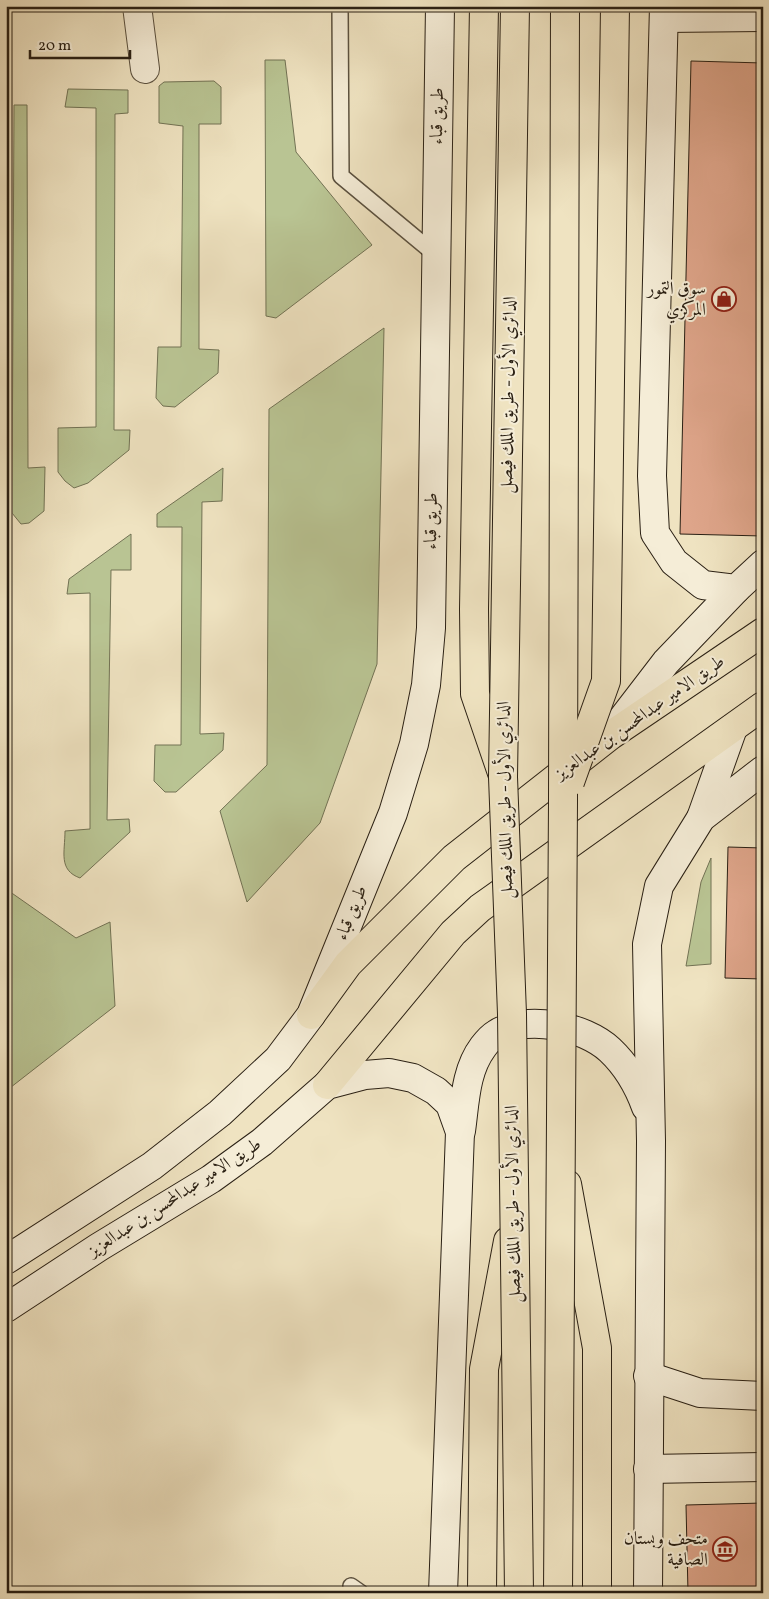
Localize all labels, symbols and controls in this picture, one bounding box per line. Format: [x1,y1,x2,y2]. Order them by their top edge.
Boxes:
scale bar [30,28,130,60]
text: 20 m [38,36,71,57]
street label: طريق قباء [425,87,451,145]
place label: سوق التمور المركزي [645,277,706,324]
shop icon: سوق التمور المركزي [711,286,737,312]
street label: الدائري الأول - طريق الملك فيصل [493,296,524,494]
street label: طريق قباء [419,492,445,550]
street label: طريق الامير عبدالمحسن بن عبدالعزيز [548,650,730,787]
street label: الدائري الأول - طريق الملك فيصل [490,701,521,899]
street label: طريق قباء [330,882,374,944]
street label: الدائري الأول - طريق الملك فيصل [498,1105,529,1303]
street label: طريق الامير عبدالمحسن بن عبدالعزيز [82,1132,267,1265]
place label: متحف وبستان الصافية [624,1527,708,1573]
museum icon: متحف وبستان الصافية [712,1536,738,1562]

